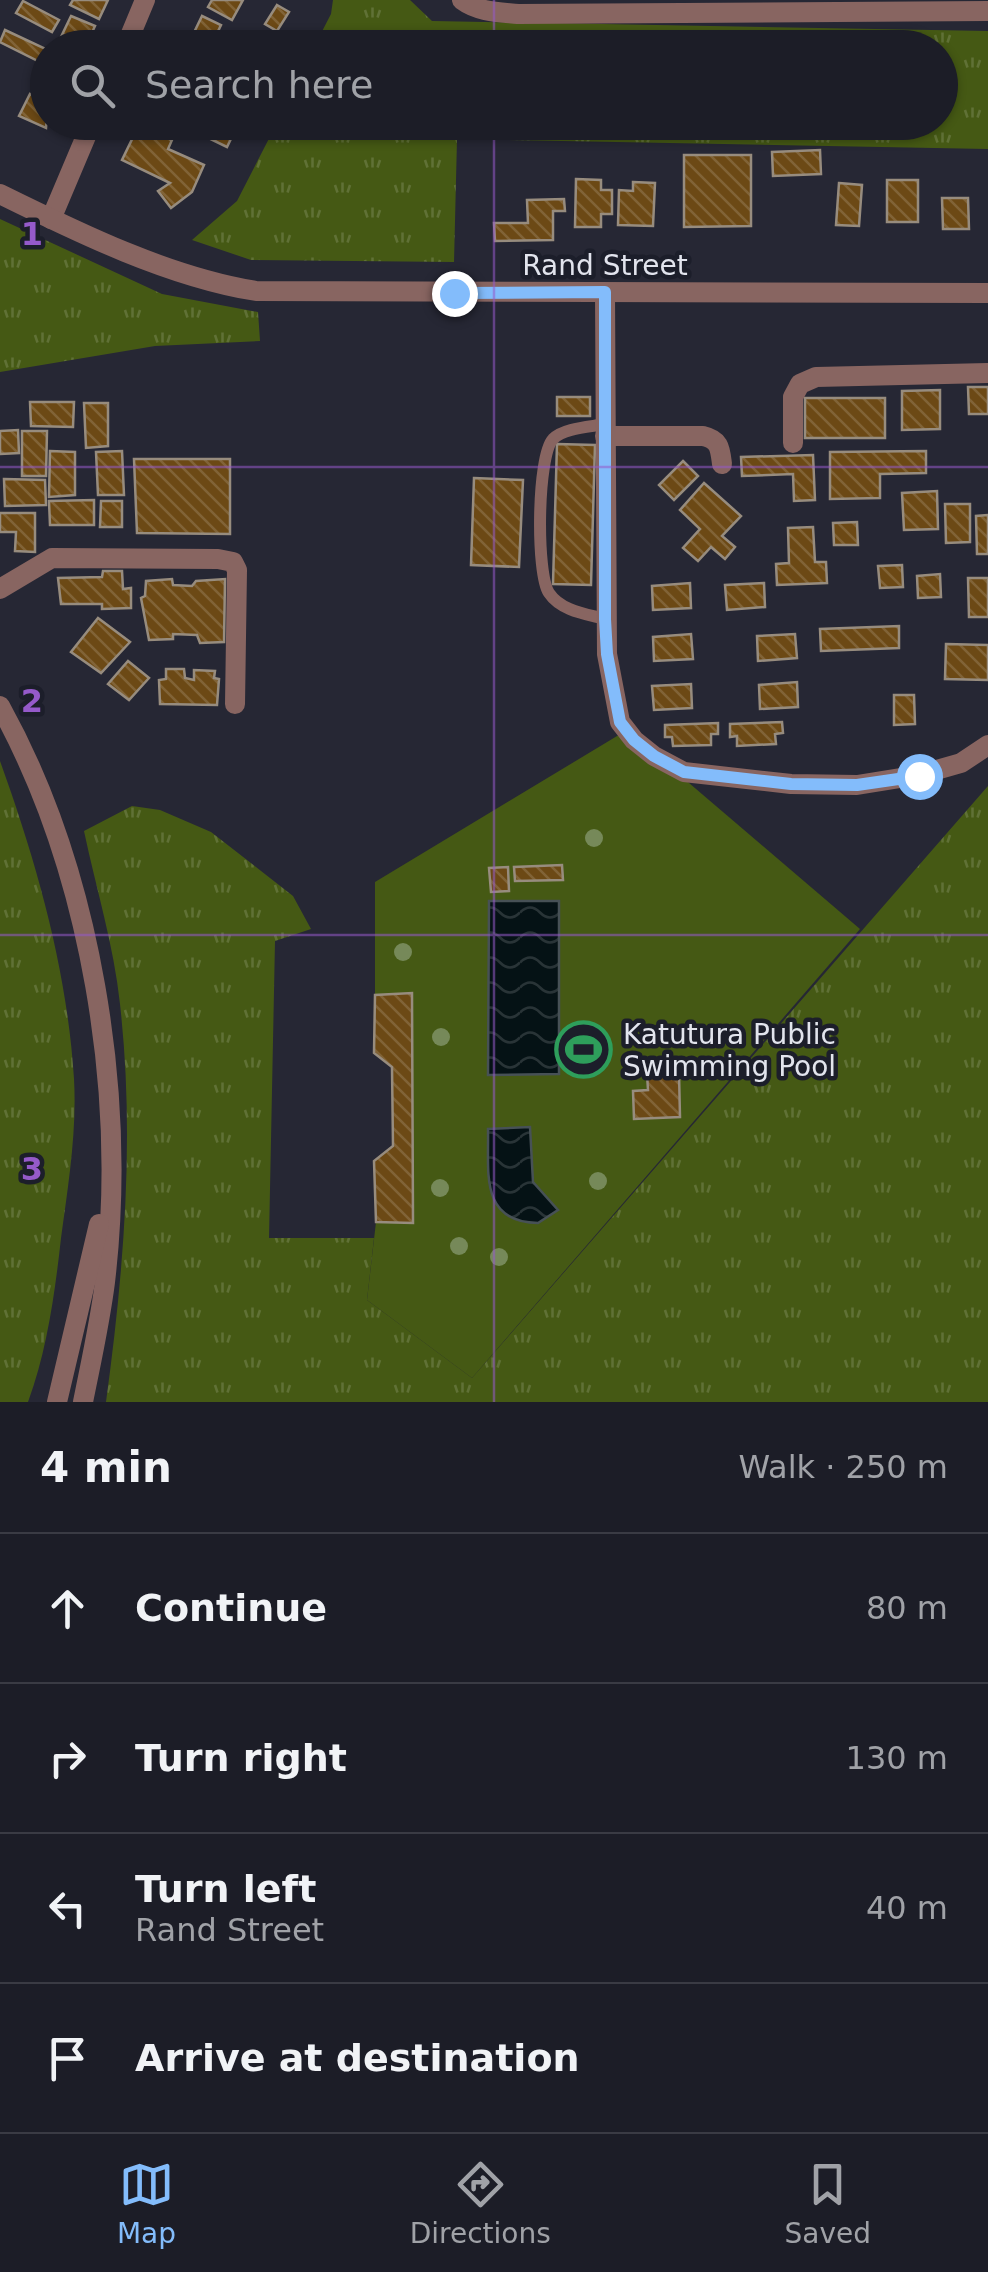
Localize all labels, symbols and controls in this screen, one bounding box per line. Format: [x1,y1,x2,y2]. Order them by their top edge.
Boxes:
search box [30,30,958,140]
icon: search [65,58,120,113]
text: Search here [145,63,373,107]
text: 1 [21,215,43,253]
street label: Rand Street [522,249,688,282]
route end [432,271,478,317]
text: 2 [21,682,43,720]
route start [897,754,943,800]
place label: Katutura Public Swimming Pool [623,1018,836,1083]
sports icon: Katutura Public Swimming Pool [554,1020,614,1080]
text: 3 [21,1150,43,1188]
text: 4 min [40,1443,172,1492]
text: Walk · 250 m [738,1448,948,1486]
icon: ahead [40,1581,95,1636]
text: Continue [135,1586,327,1630]
text: 80 m [866,1589,948,1627]
icon: right [40,1731,95,1786]
text: Turn right [135,1736,347,1780]
text: 130 m [846,1739,948,1777]
text: Turn left [135,1867,316,1911]
icon: left [40,1881,95,1936]
text: 40 m [866,1889,948,1927]
text: Rand Street [135,1911,324,1949]
icon: arrive [40,2031,95,2086]
text: Arrive at destination [135,2036,580,2080]
tab: Map [117,2157,176,2250]
tab: Directions [410,2157,551,2250]
tab: Saved [785,2157,871,2250]

